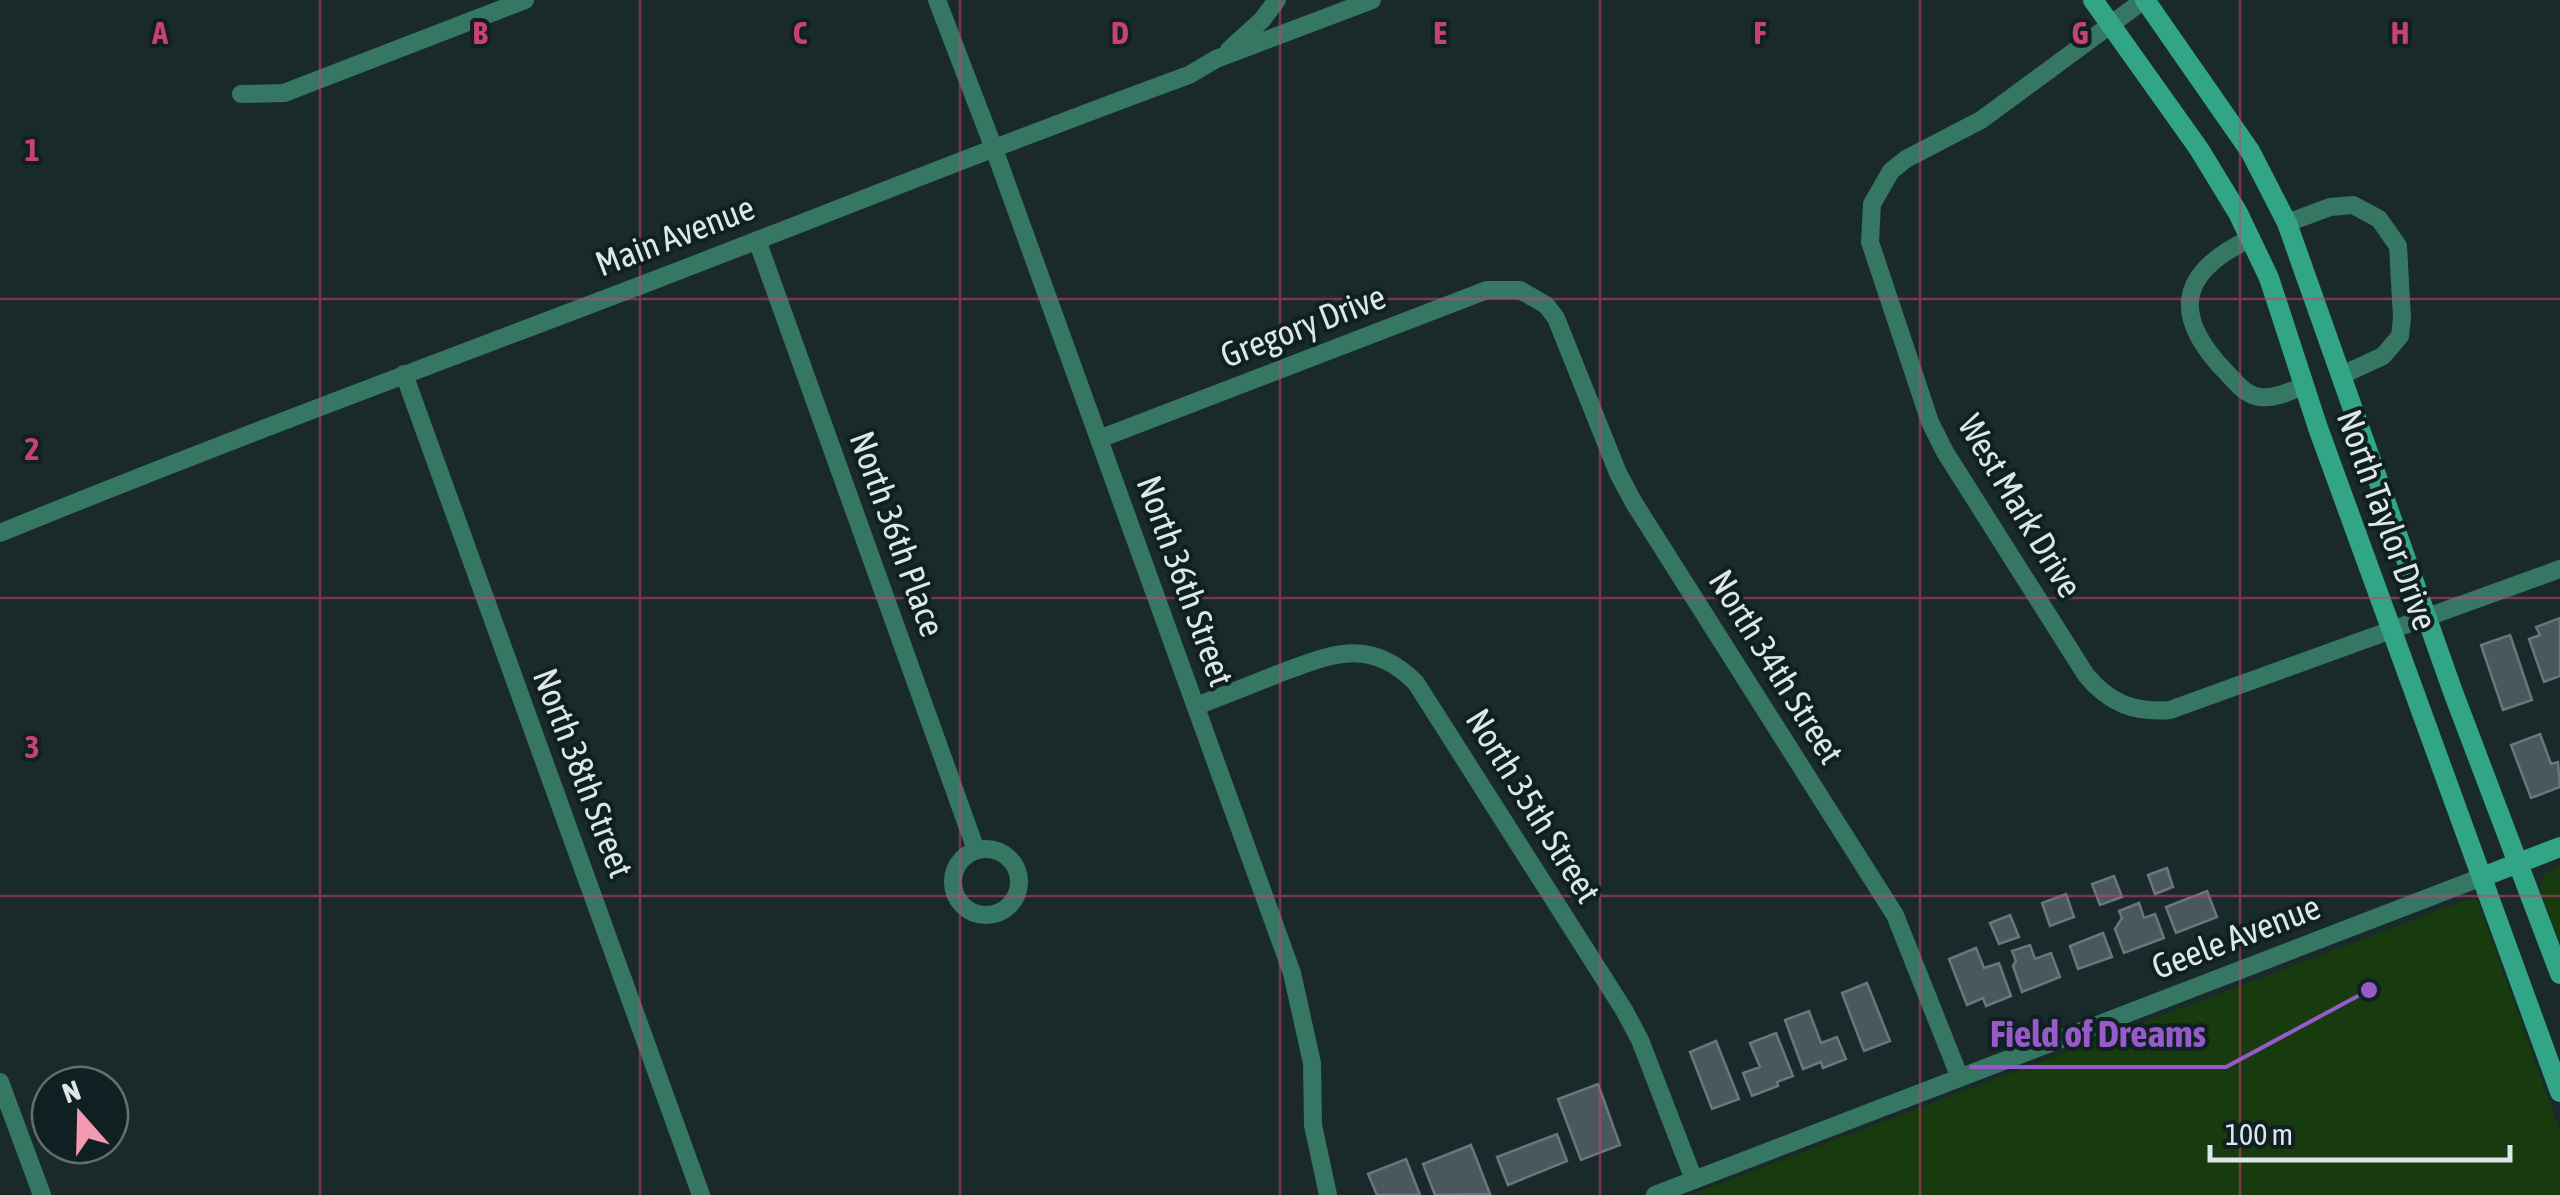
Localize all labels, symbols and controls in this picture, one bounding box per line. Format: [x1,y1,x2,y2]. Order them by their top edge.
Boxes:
text: A [151,14,168,51]
text: B [472,14,488,51]
text: C [793,14,808,51]
text: D [1111,14,1129,51]
text: E [1433,14,1447,51]
text: F [1754,14,1767,51]
text: G [2072,14,2089,51]
text: H [2391,14,2409,51]
text: 1 [24,131,40,168]
street label: Main Avenue [590,187,760,284]
street label: Gregory Drive [1215,275,1391,375]
street label: North Taylor Drive [2330,404,2446,635]
street label: West Mark Drive [1951,407,2091,604]
street label: North 36th Place [842,426,954,642]
text: 2 [24,430,40,467]
street label: North 36th Street [1129,470,1242,691]
street label: North 34th Street [1701,562,1852,771]
street label: North 38th Street [526,663,642,883]
street label: North 35th Street [1458,701,1609,910]
text: 3 [24,728,40,765]
street label: Geele Avenue [2146,886,2325,986]
callout: Field of Dreams [1970,999,2226,1067]
text: Field of Dreams [1990,1012,2206,1055]
north arrow [30,1065,130,1165]
text: N [58,1074,85,1109]
scale bar [2210,1100,2510,1162]
text: 100 m [2225,1117,2293,1151]

